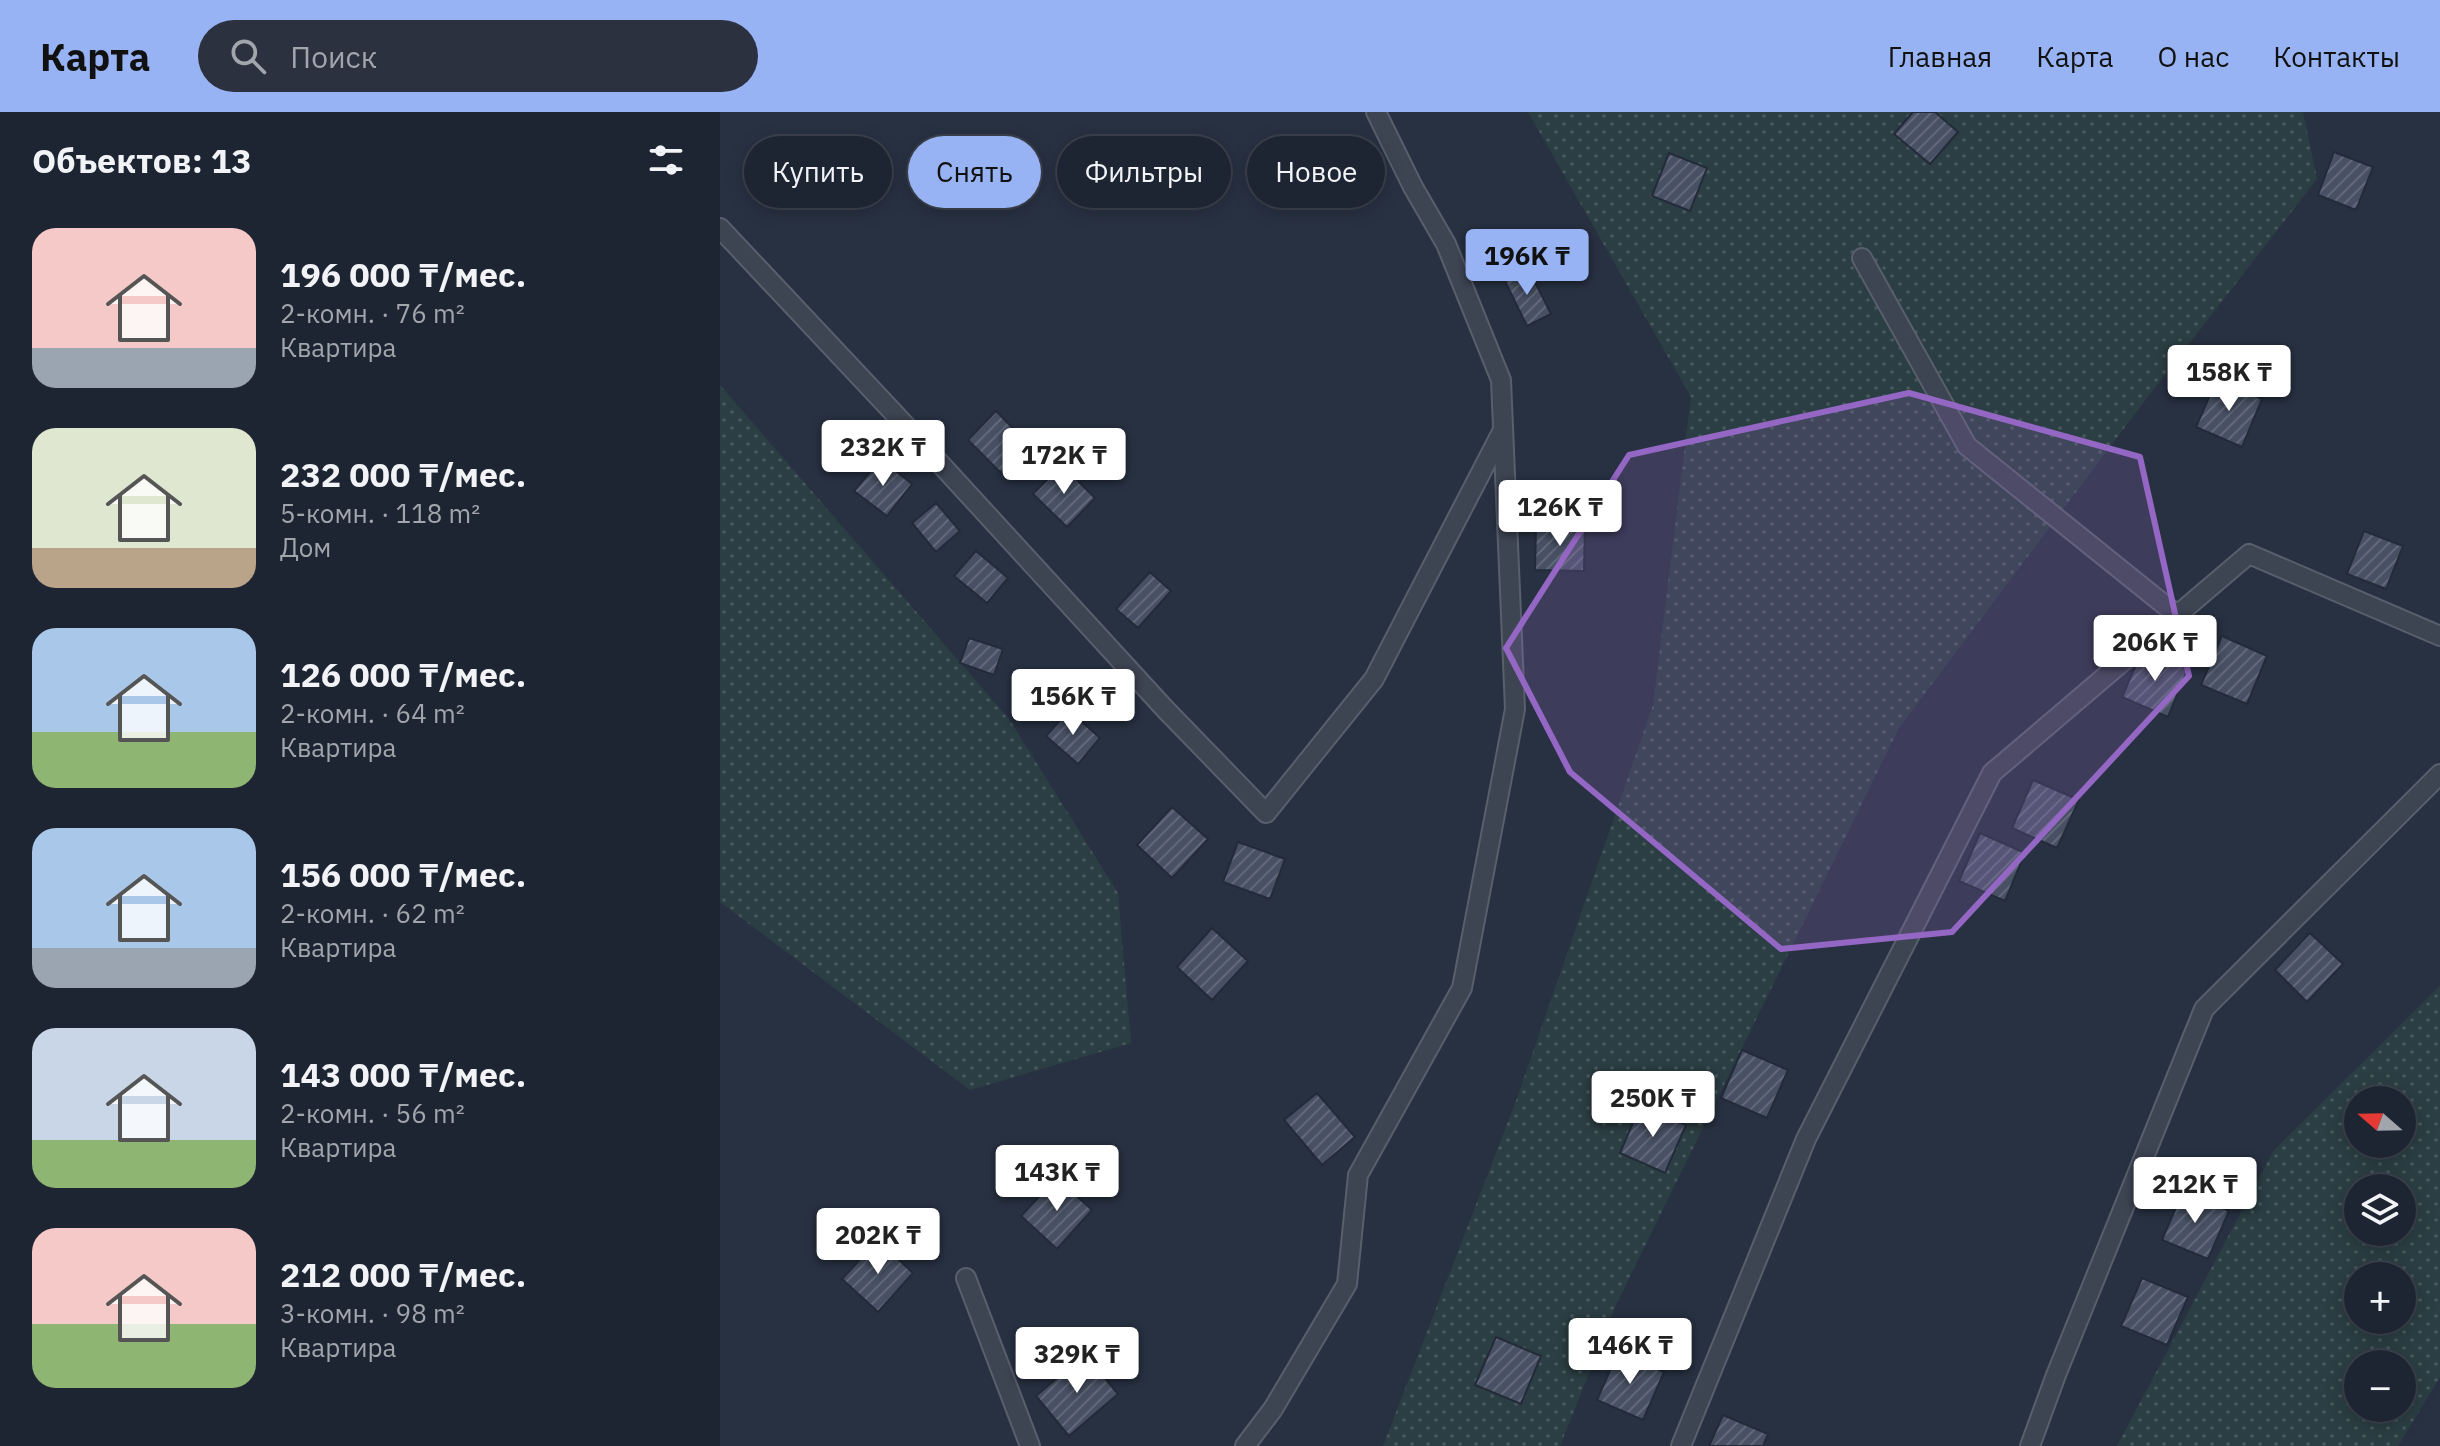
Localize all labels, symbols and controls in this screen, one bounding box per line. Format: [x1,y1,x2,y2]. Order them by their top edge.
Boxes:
search box [198,20,758,92]
text: Карта [40,32,150,81]
icon: search [226,34,270,78]
text: Поиск [290,37,377,76]
text: Главная [1888,38,1992,75]
text: Карта [2036,38,2113,75]
text: О нас [2157,38,2229,75]
text: Контакты [2273,38,2400,75]
chip: Купить [744,136,892,208]
chip: Снять [908,136,1041,208]
chip: Фильтры [1057,136,1231,208]
chip: Новое [1247,136,1385,208]
text: Объектов: 13 [32,138,252,182]
icon: filters [644,138,688,182]
pin: 196K ₸ [1462,229,1592,297]
text: 196K ₸ [1484,238,1570,272]
text: 196 000 ₸/мес. [280,252,526,296]
icon: home [96,260,192,356]
text: 2-комн. · 76 m² [280,296,465,330]
text: Квартира [280,330,397,364]
pin: 158K ₸ [2164,345,2294,413]
text: 158K ₸ [2186,354,2272,388]
pin: 232K ₸ [818,420,948,488]
pin: 172K ₸ [999,428,1129,496]
text: 232K ₸ [840,429,926,463]
text: 172K ₸ [1021,437,1107,471]
text: 232 000 ₸/мес. [280,452,526,496]
icon: home [96,460,192,556]
pin: 126K ₸ [1495,480,1625,548]
text: 126K ₸ [1517,489,1603,523]
text: 5-комн. · 118 m² [280,496,480,530]
text: Дом [280,530,331,564]
pin: 206K ₸ [2090,615,2220,683]
text: 206K ₸ [2112,624,2198,658]
text: 126 000 ₸/мес. [280,652,526,696]
icon: home [96,660,192,756]
pin: 156K ₸ [1008,669,1138,737]
text: 156K ₸ [1030,678,1116,712]
text: 2-комн. · 64 m² [280,696,465,730]
text: Квартира [280,730,397,764]
text: 156 000 ₸/мес. [280,852,526,896]
icon: home [96,860,192,956]
text: 2-комн. · 62 m² [280,896,465,930]
text: Квартира [280,930,397,964]
text: 143 000 ₸/мес. [280,1052,526,1096]
icon: home [96,1060,192,1156]
pin: 250K ₸ [1588,1071,1718,1139]
text: 250K ₸ [1610,1080,1696,1114]
north arrow [2344,1086,2416,1158]
map controls [2344,1086,2416,1422]
text: 2-комн. · 56 m² [280,1096,465,1130]
text: Квартира [280,1130,397,1164]
pin: 143K ₸ [992,1145,1122,1213]
text: 143K ₸ [1014,1154,1100,1188]
pin: 212K ₸ [2130,1157,2260,1225]
text: 212K ₸ [2152,1166,2238,1200]
button: layers [2344,1174,2416,1246]
pin: 202K ₸ [813,1208,943,1276]
text: 202K ₸ [835,1217,921,1251]
text: 212 000 ₸/мес. [280,1252,526,1296]
icon: home [96,1260,192,1356]
button: + [2344,1262,2416,1334]
text: 3-комн. · 98 m² [280,1296,465,1330]
pin: 146K ₸ [1565,1318,1695,1386]
pin: 329K ₸ [1012,1327,1142,1395]
text: 146K ₸ [1587,1327,1673,1361]
text: Квартира [280,1330,397,1364]
text: 329K ₸ [1034,1336,1120,1370]
button: − [2344,1350,2416,1422]

